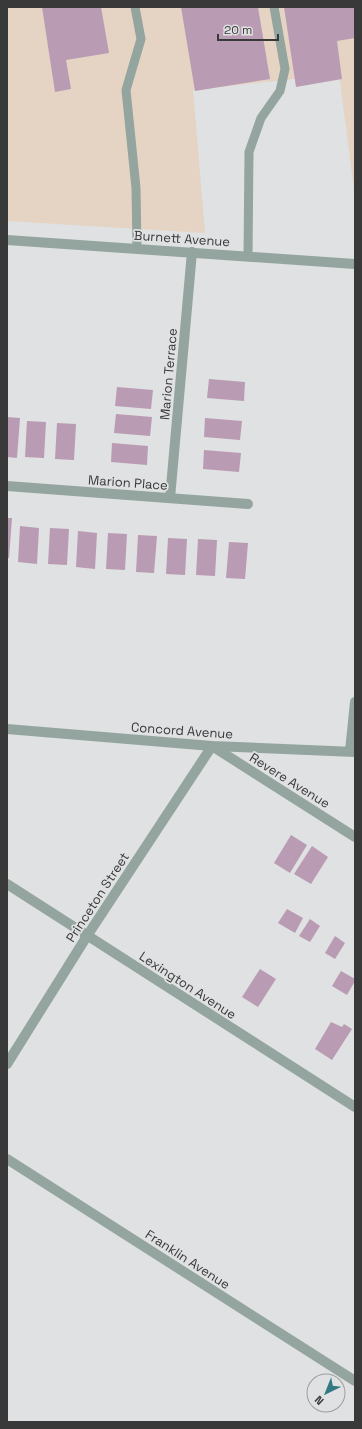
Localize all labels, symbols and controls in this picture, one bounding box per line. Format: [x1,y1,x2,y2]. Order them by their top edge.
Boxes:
scale bar [218,16,278,42]
text: 20 m [224,22,252,38]
street label: Burnett Avenue [133,227,231,250]
street label: Marion Terrace [156,327,181,421]
street label: Marion Place [88,471,168,494]
street label: Concord Avenue [130,718,234,743]
street label: Revere Avenue [246,749,333,812]
street label: Princeton Street [62,849,133,945]
street label: Lexington Avenue [136,948,239,1023]
street label: Franklin Avenue [142,1226,233,1293]
north arrow [306,1373,346,1413]
text: N [312,1393,327,1408]

